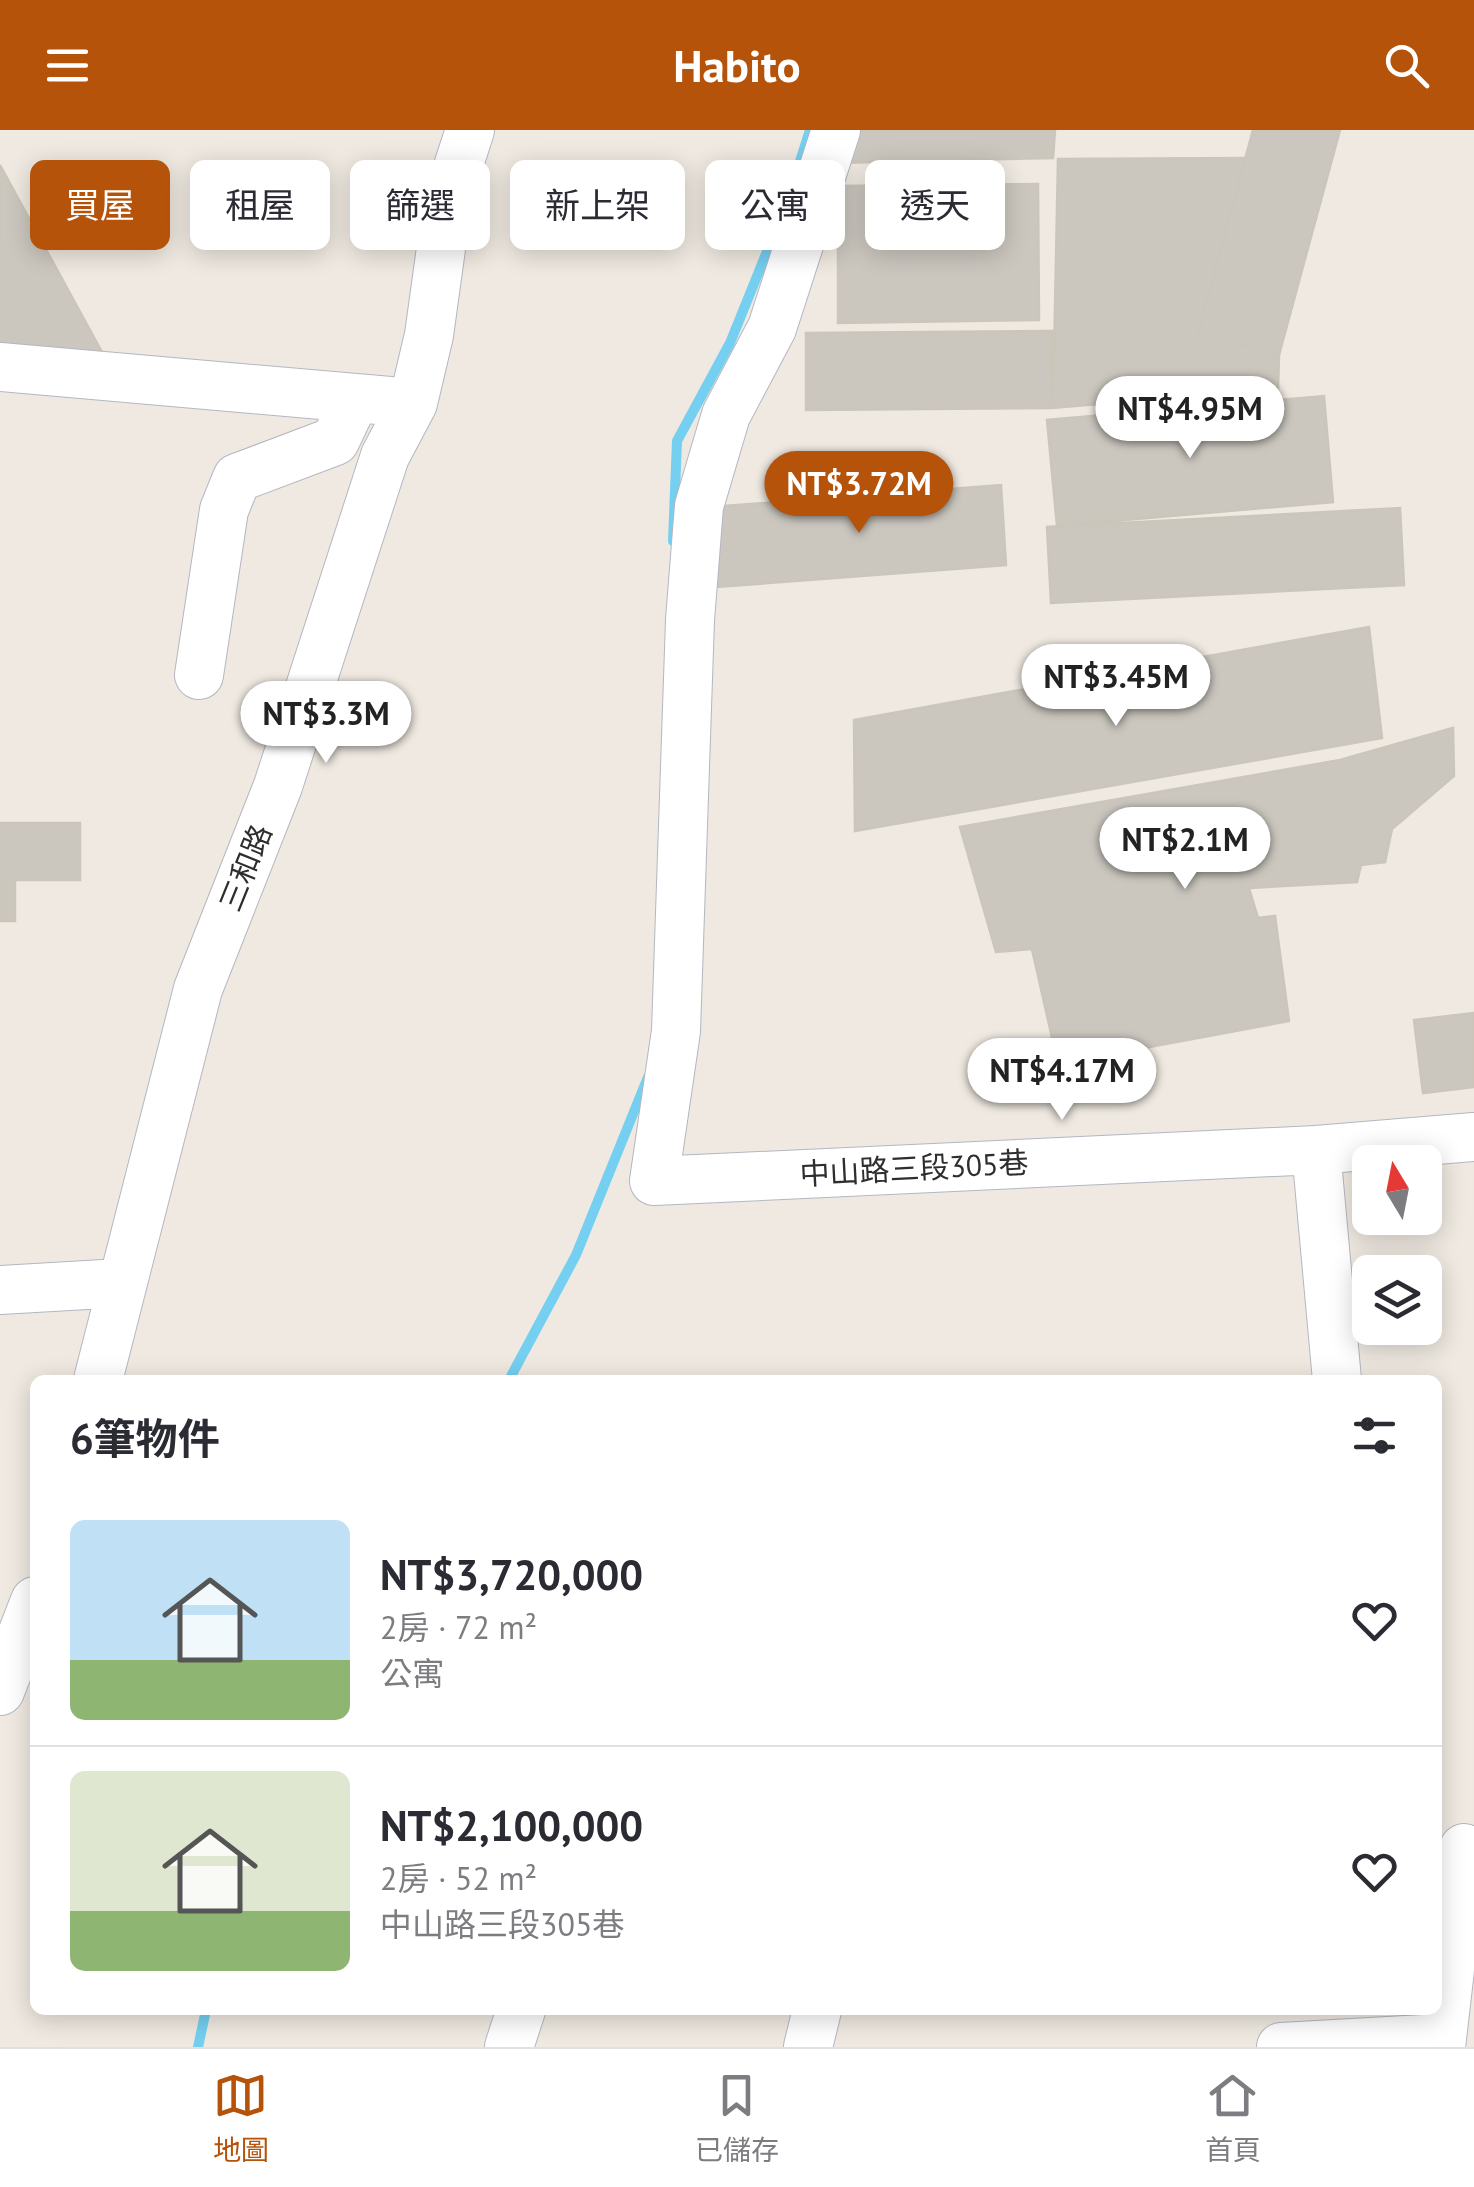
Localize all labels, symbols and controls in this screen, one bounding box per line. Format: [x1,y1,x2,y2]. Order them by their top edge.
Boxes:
text: Habito [673,36,801,94]
icon: menu [40,38,95,93]
icon: search [1379,38,1434,93]
chip: 買屋 [30,160,170,250]
chip: 租屋 [190,160,330,250]
chip: 篩選 [350,160,490,250]
chip: 新上架 [510,160,685,250]
chip: 公寓 [705,160,845,250]
chip: 透天 [865,160,1005,250]
pin: NT$4.95M [1087,376,1293,461]
text: NT$4.95M [1117,387,1263,429]
pin: NT$3.72M [756,451,962,536]
text: NT$3.72M [786,462,932,504]
pin: NT$3.45M [1013,644,1219,729]
text: NT$3.45M [1043,655,1189,697]
pin: NT$3.3M [234,681,418,766]
text: NT$3.3M [262,692,390,734]
pin: NT$2.1M [1093,807,1277,892]
street label: 三和路 [210,818,280,916]
text: NT$2.1M [1121,818,1249,860]
pin: NT$4.17M [959,1038,1165,1123]
text: NT$4.17M [989,1049,1135,1091]
street label: 中山路三段305巷 [799,1142,1029,1193]
north arrow [1352,1145,1442,1235]
map controls [1352,1145,1442,1345]
button: layers [1352,1255,1442,1345]
icon: filters [1347,1408,1402,1463]
text: 6筆物件 [70,1411,220,1466]
text: NT$3,720,000 [380,1547,643,1602]
icon: home [150,1560,270,1680]
icon: heart [1347,1593,1402,1648]
text: 2房 · 72 m² [380,1606,537,1648]
text: 公寓 [380,1652,444,1694]
text: NT$2,100,000 [380,1798,643,1853]
icon: home [150,1811,270,1931]
icon: heart [1347,1844,1402,1899]
text: 2房 · 52 m² [380,1857,537,1899]
text: 中山路三段305巷 [380,1903,624,1945]
tab: 地圖 [213,2068,269,2168]
tab: 已儲存 [695,2068,779,2168]
tab: 首頁 [1205,2068,1261,2168]

